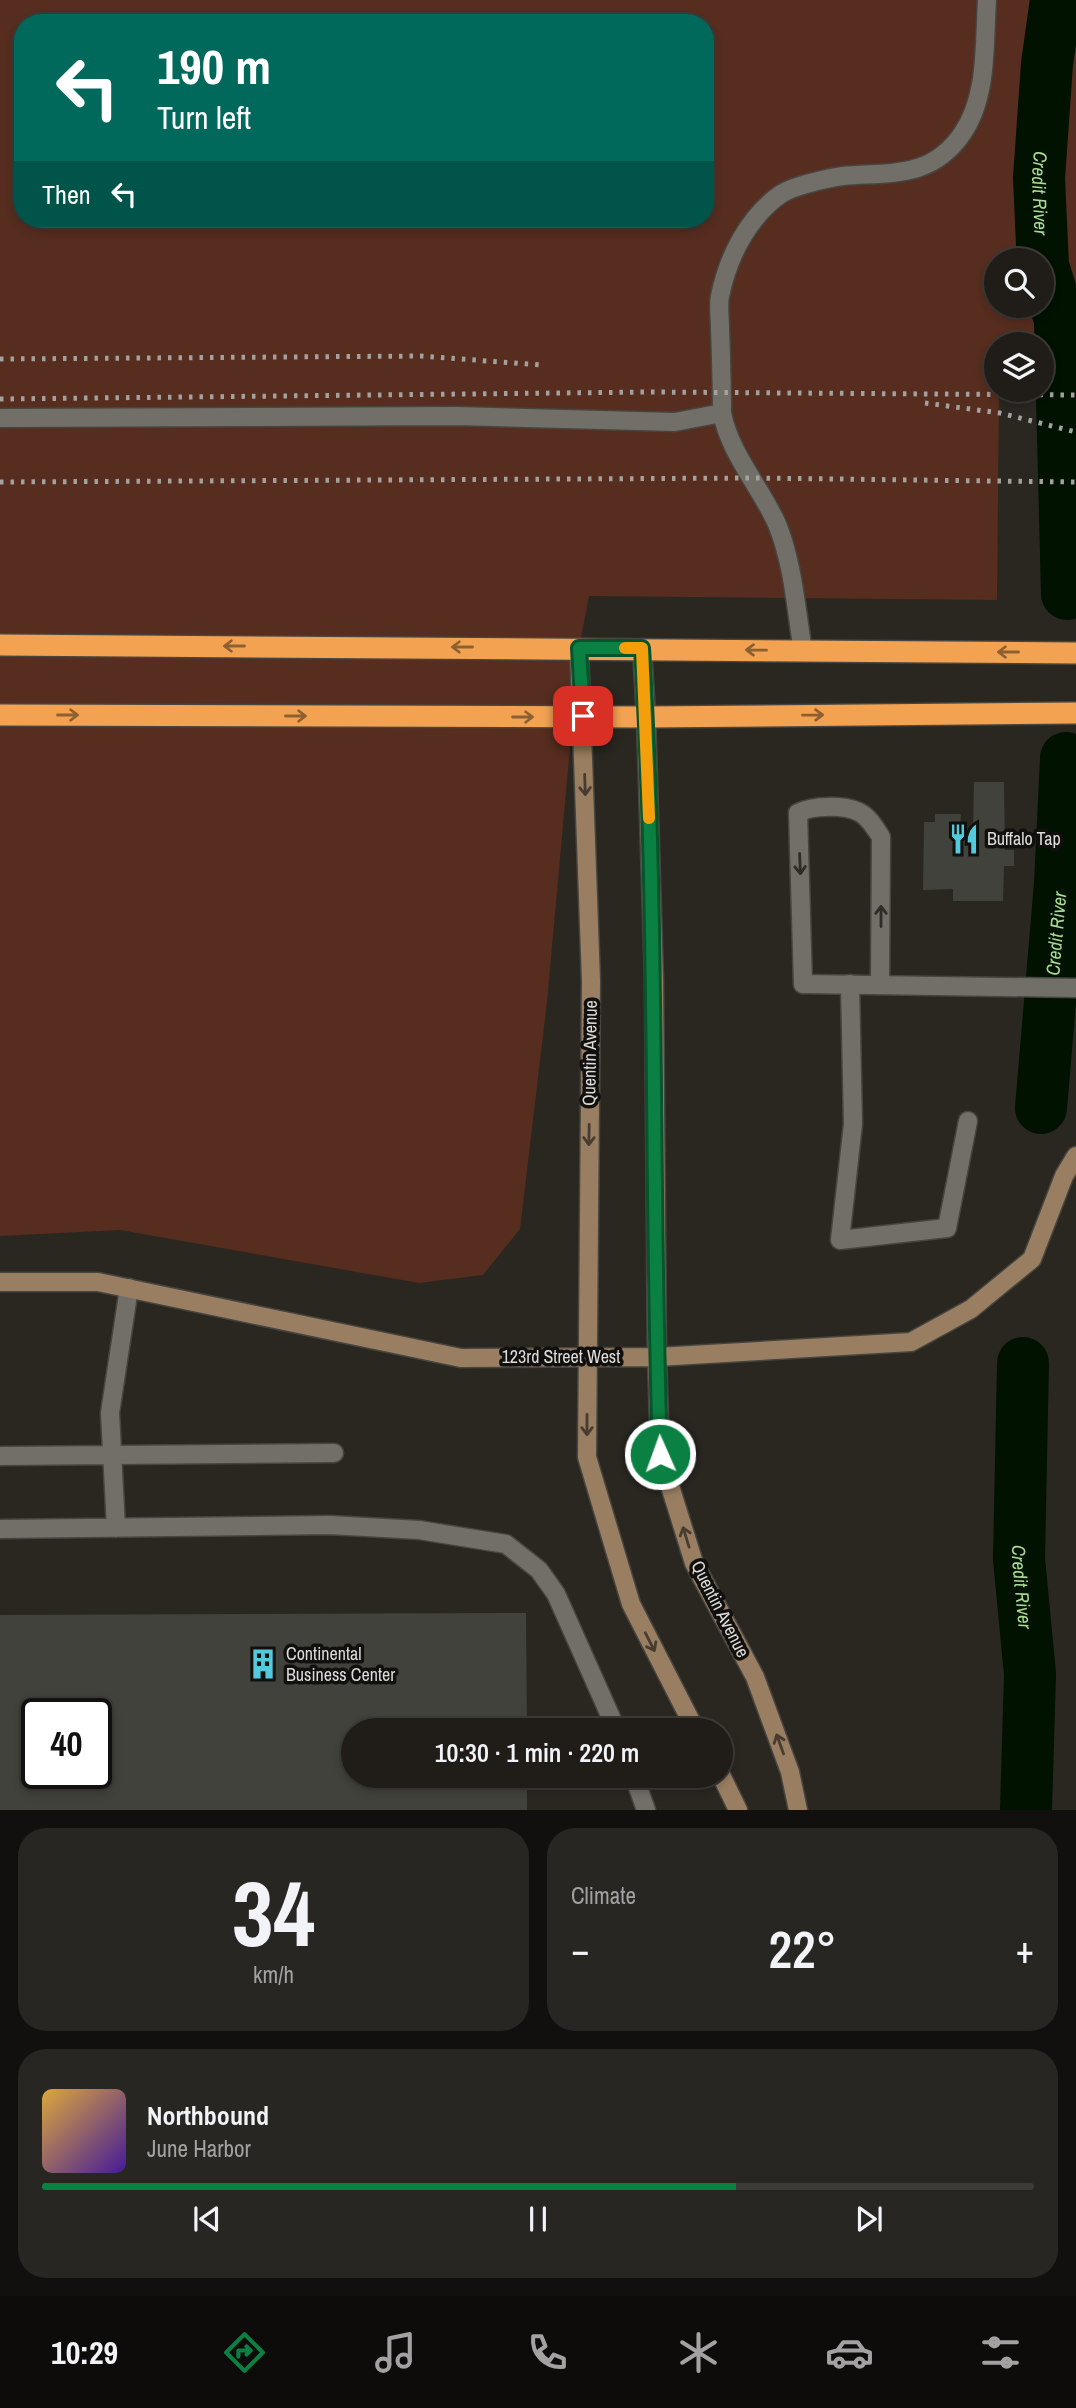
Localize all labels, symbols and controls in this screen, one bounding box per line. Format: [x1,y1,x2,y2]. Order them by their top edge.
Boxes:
text: 190 m [157,33,271,99]
icon: left [42,42,133,133]
text: Turn left [157,96,251,139]
water label: Credit River [1026,150,1055,236]
icon: left [105,175,143,213]
text: Then [42,177,91,212]
map controls [984,248,1054,402]
button: search [984,248,1054,318]
button: layers [984,332,1054,402]
one-way arrow [223,639,246,653]
one-way arrow [450,640,473,654]
one-way arrow [745,643,768,657]
one-way arrow [997,645,1020,659]
pin [553,686,613,746]
icon: arrive [564,697,602,735]
one-way arrow [56,708,79,722]
one-way arrow [284,709,307,723]
one-way arrow [801,709,824,722]
one-way arrow [511,710,534,724]
one-way arrow [578,773,592,796]
restaurant icon: Buffalo Tap [947,822,981,856]
place label: Buffalo Tap [987,826,1061,851]
one-way arrow [793,853,806,876]
water label: Credit River [1039,890,1072,977]
one-way arrow [874,905,888,928]
street label: Quentin Avenue [576,1000,603,1106]
one-way arrow [582,1123,596,1146]
street label: 123rd Street West [502,1344,620,1369]
one-way arrow [580,1414,594,1437]
position arrow [623,1417,697,1491]
one-way arrow [679,1527,692,1549]
water label: Credit River [1006,1545,1039,1631]
street label: Quentin Avenue [685,1556,756,1662]
one-way arrow [643,1631,657,1652]
place label: Continental Business Center [286,1641,395,1687]
building icon: Continental Business Center [246,1647,280,1681]
speed limit sign: 40 [21,1698,112,1789]
one-way arrow [773,1733,785,1755]
text: 10:30 · 1 min · 220 m [435,1735,639,1770]
text: 34 [232,1852,315,1974]
text: Climate [571,1880,636,1911]
text: 22° [768,1914,837,1984]
text: − [571,1924,589,1975]
text: + [1016,1924,1034,1975]
text: km/h [253,1959,294,1990]
text: Northbound [147,2098,269,2133]
text: June Harbor [147,2133,251,2164]
icon: previous [188,2200,226,2238]
icon: pause [519,2200,557,2238]
icon: next [850,2200,888,2238]
icon: directions [220,2328,269,2377]
icon: music [371,2328,420,2377]
icon: phone [523,2328,572,2377]
icon: climate [674,2328,723,2377]
icon: car [825,2328,874,2377]
icon: filters [976,2328,1025,2377]
text: 10:29 [51,2331,118,2374]

